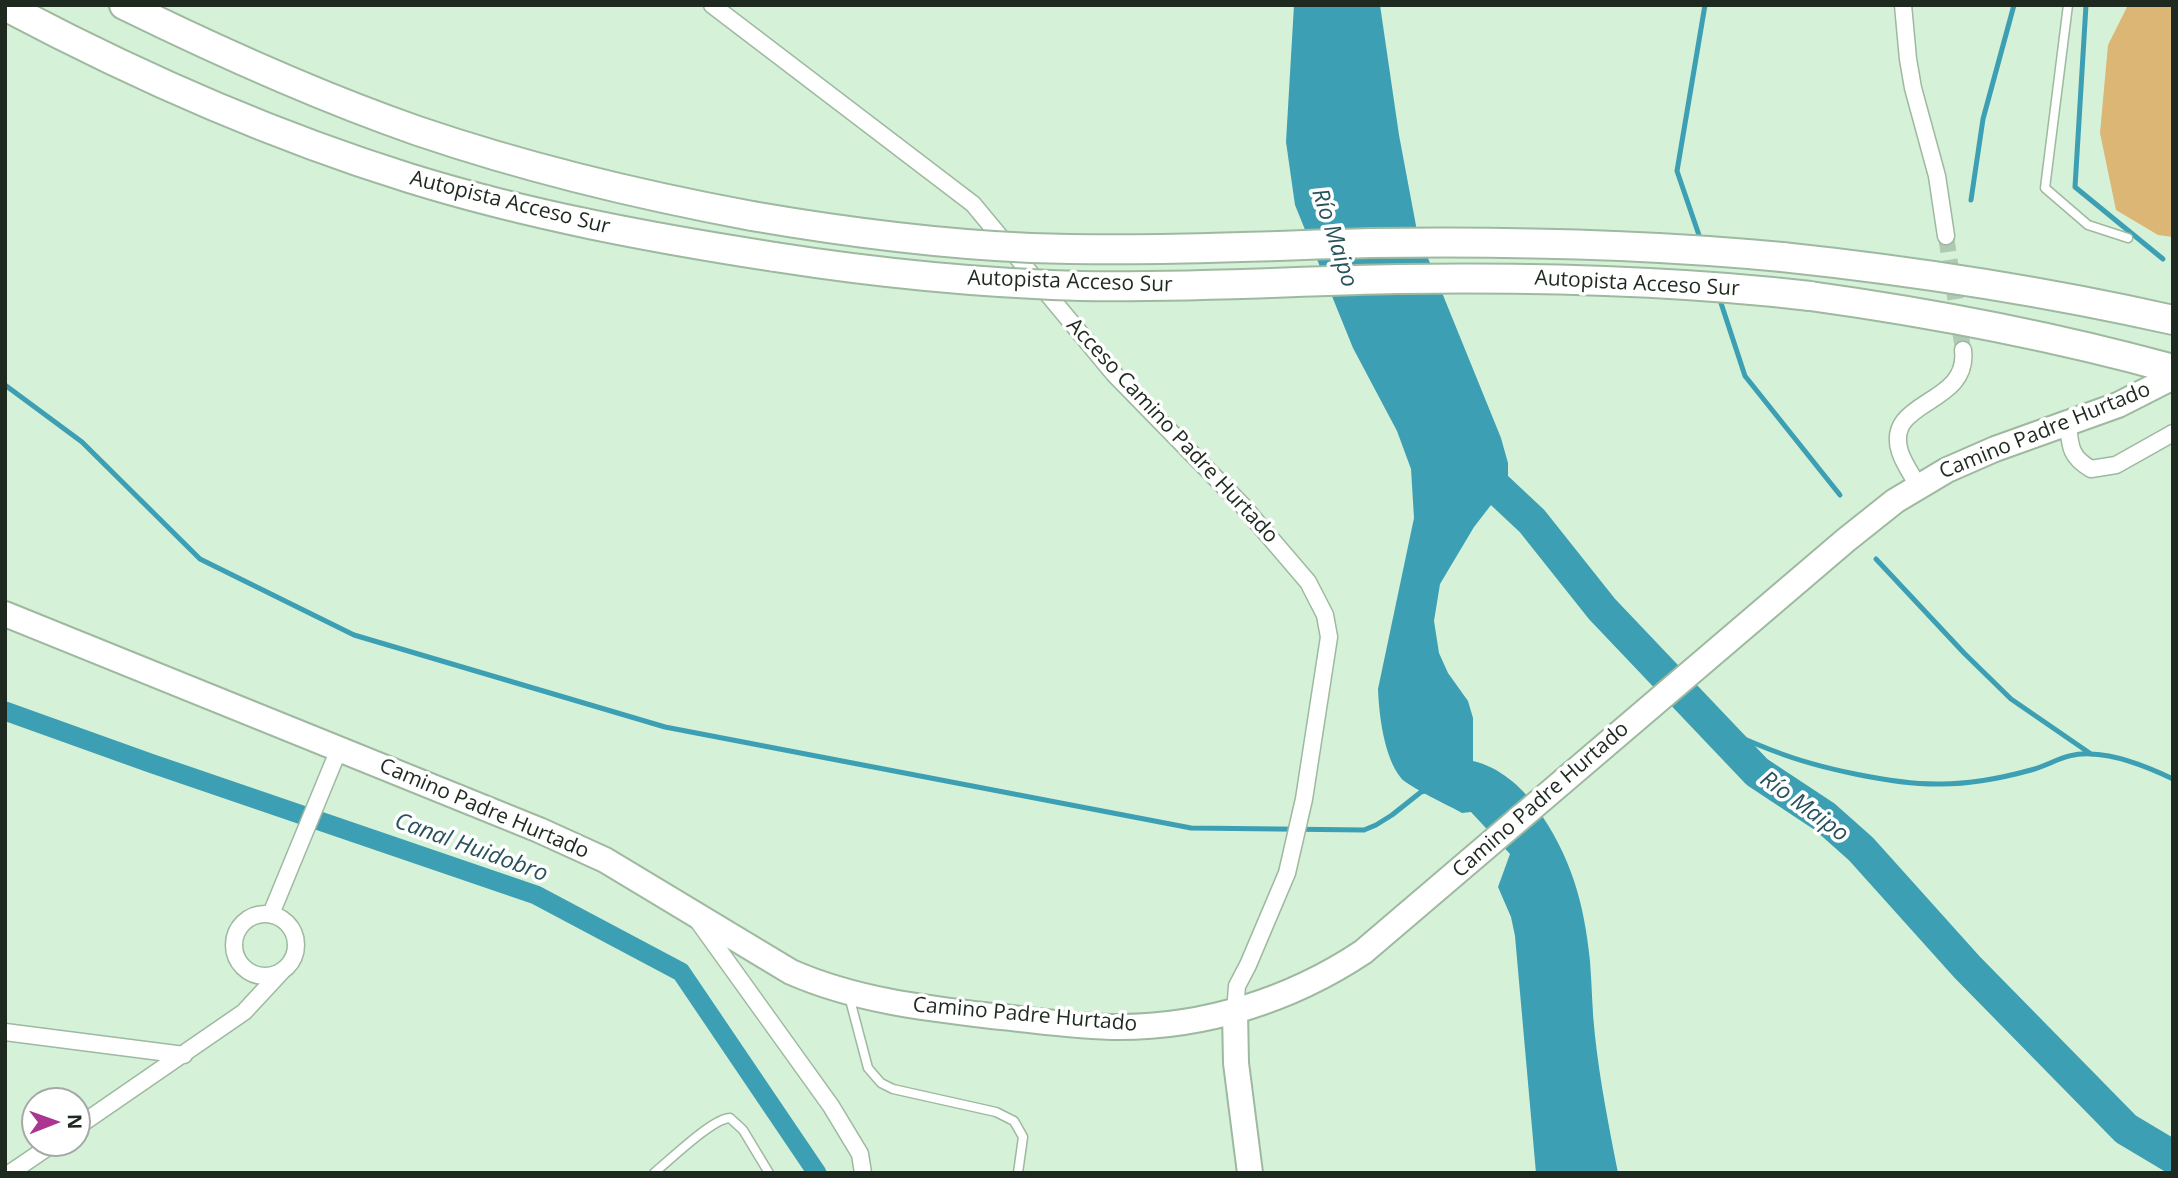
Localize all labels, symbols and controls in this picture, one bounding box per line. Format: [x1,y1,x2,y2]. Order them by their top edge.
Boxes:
street label: Autopista Acceso Sur [407,166,613,240]
water label: Río Maipo [1305,185,1363,291]
street label: Autopista Acceso Sur [967,266,1173,298]
street label: Autopista Acceso Sur [1534,266,1740,302]
street label: Acceso Camino Padre Hurtado [1061,313,1283,549]
street label: Camino Padre Hurtado [1936,377,2154,485]
street label: Camino Padre Hurtado [1448,717,1634,883]
street label: Camino Padre Hurtado [375,753,593,865]
water label: Río Maipo [1755,766,1853,848]
water label: Canal Huidobro [391,808,551,888]
street label: Camino Padre Hurtado [912,993,1138,1037]
north arrow [21,1087,91,1157]
text: N [62,1114,88,1130]

